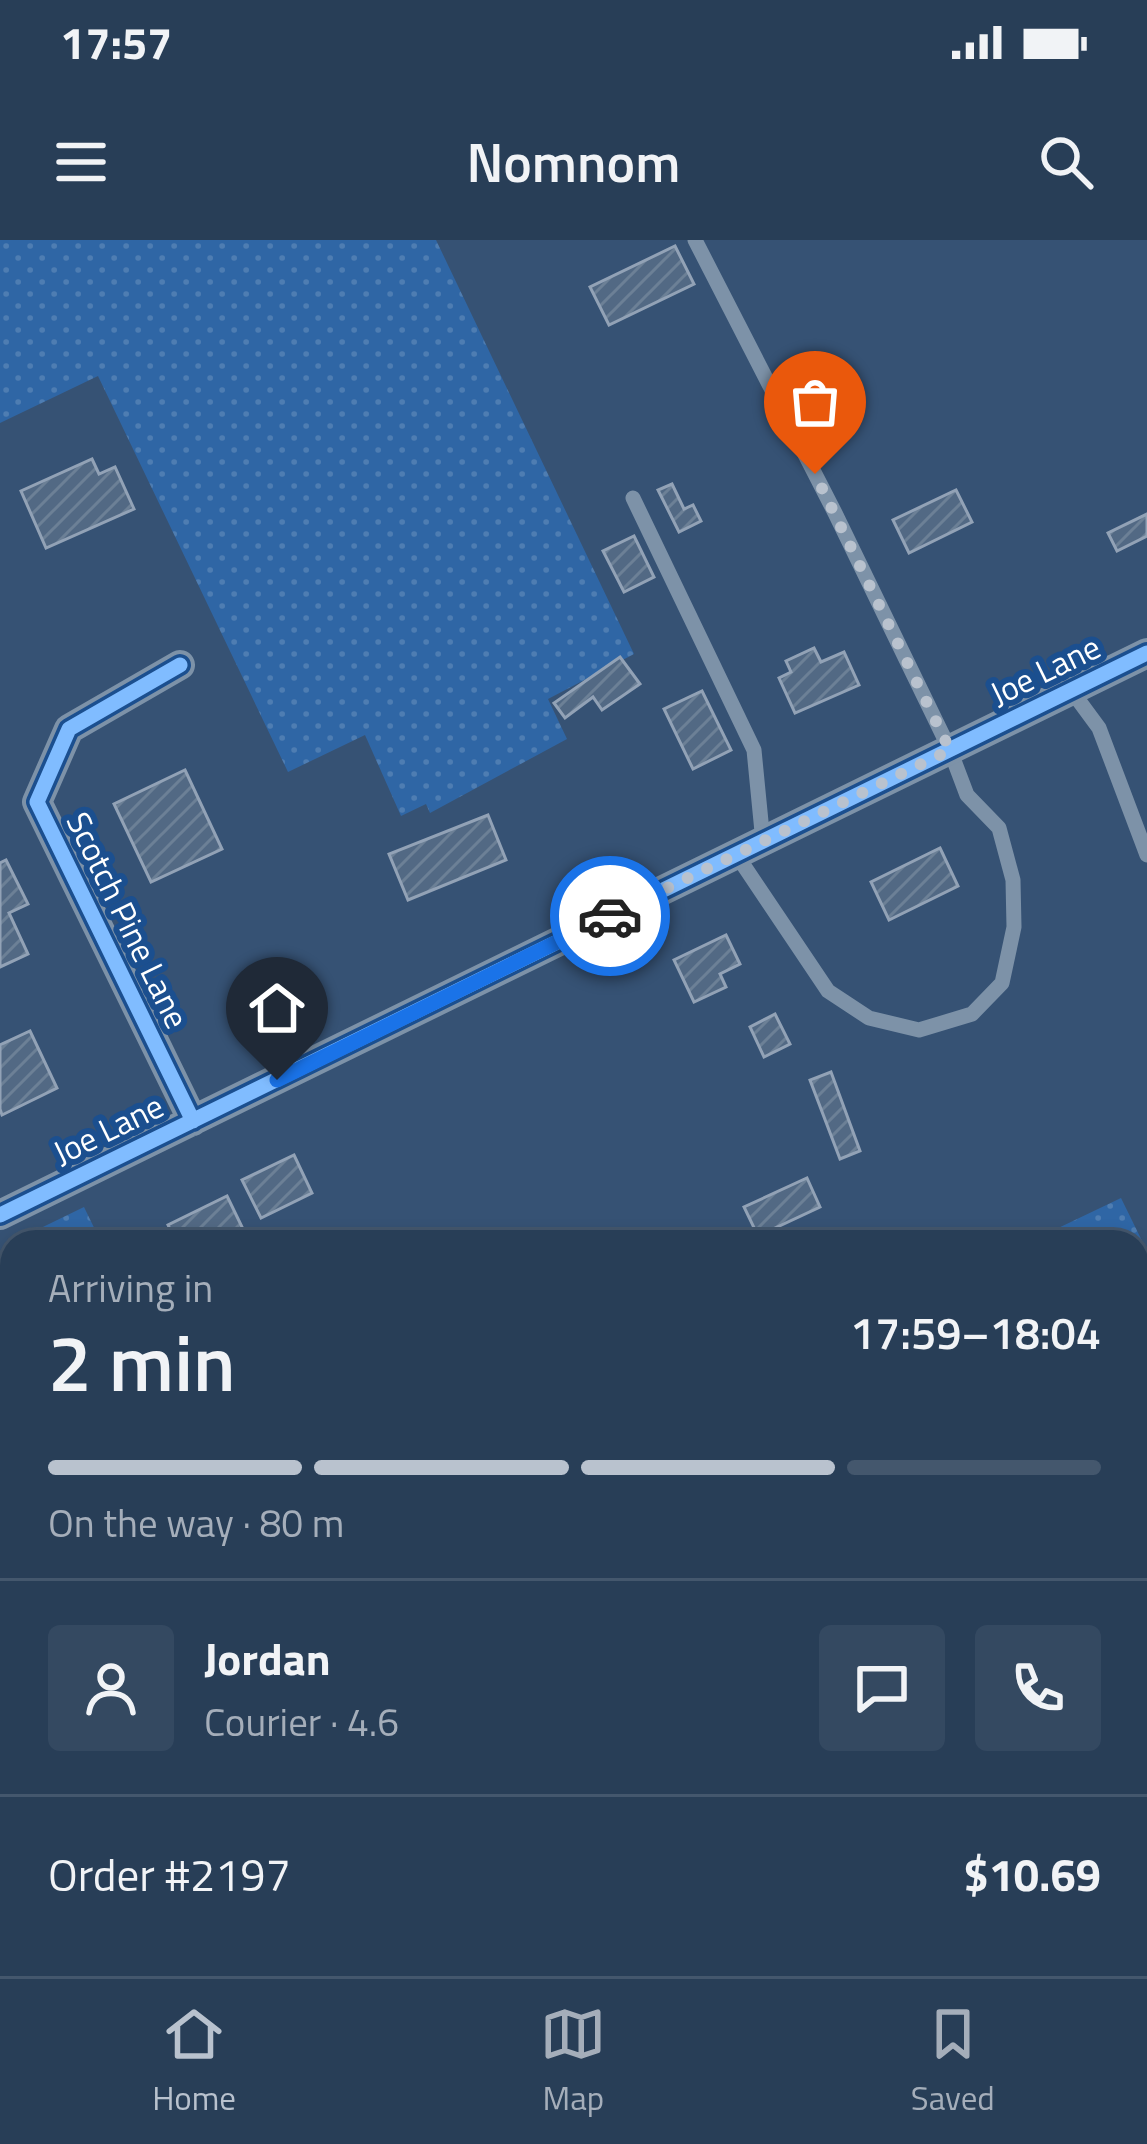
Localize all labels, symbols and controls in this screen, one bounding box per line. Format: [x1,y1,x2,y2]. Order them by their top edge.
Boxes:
text: 17:57 [60,8,172,76]
text: Nomnom [467,121,680,203]
icon: menu [48,129,114,195]
icon: search [1033,129,1099,195]
pin [764,351,866,474]
icon: bag [782,369,848,435]
street label: Joe Lane [981,622,1109,718]
street label: Scotch Pine Lane [54,803,202,1037]
courier [550,856,670,976]
icon: car [577,883,643,949]
pin [226,957,328,1080]
icon: home [244,975,310,1041]
street label: Joe Lane [44,1081,172,1177]
text: Arriving in [48,1258,213,1317]
text: 17:59–18:04 [850,1298,1101,1366]
text: 2 min [48,1303,236,1421]
text: On the way · 80 m [48,1493,344,1552]
text: Jordan [204,1624,331,1692]
button: person [48,1625,174,1751]
button: chat [819,1625,945,1751]
button: phone [975,1625,1101,1751]
text: Courier · 4.6 [204,1692,399,1751]
text: Order #2197 [48,1840,291,1908]
text: $10.69 [963,1840,1101,1908]
tab: Home [152,2001,236,2123]
tab: Map [540,2001,606,2123]
tab: Saved [911,2001,995,2123]

